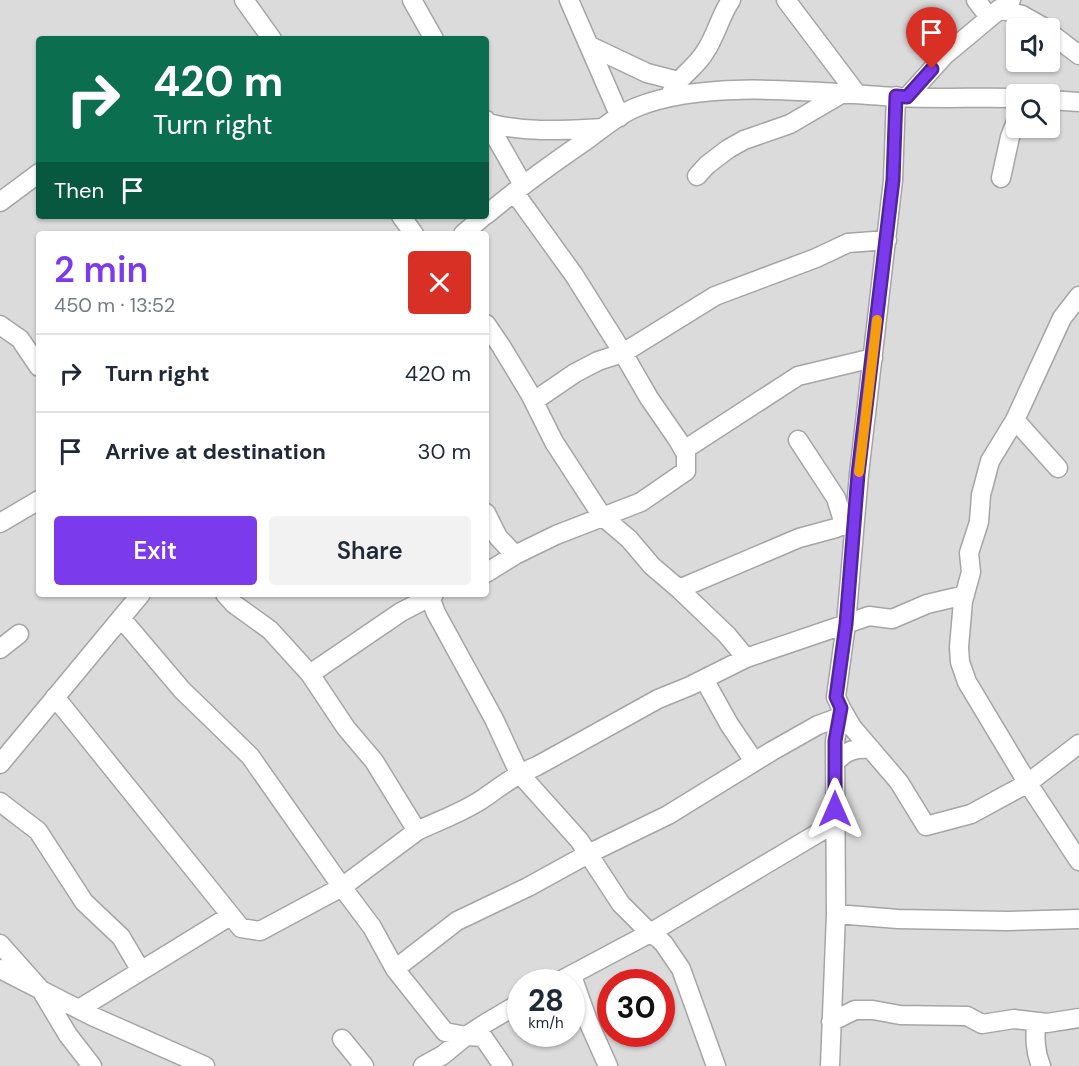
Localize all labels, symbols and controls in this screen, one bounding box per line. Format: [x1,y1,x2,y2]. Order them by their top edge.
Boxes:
pin [906,7,957,69]
icon: arrive [915,16,948,49]
map controls [1006,18,1060,138]
button: sound [1006,18,1060,72]
text: 420 m [153,54,283,109]
icon: right [54,60,132,138]
button: search [1006,84,1060,138]
text: Turn right [153,107,273,142]
icon: arrive [116,174,149,207]
text: Then [54,176,104,205]
text: 2 min [54,246,148,293]
button: close [408,251,471,314]
text: 450 m · 13:52 [54,292,175,318]
icon: right [54,357,87,390]
text: Turn right [105,359,210,388]
text: 420 m [405,359,471,388]
icon: arrive [54,435,87,468]
text: Arrive at destination [105,437,326,466]
text: 30 m [417,437,471,466]
button: Exit [54,516,257,585]
button: Share [269,516,471,585]
position arrow [803,777,867,841]
speed limit sign: 30 [597,969,675,1047]
text: 28 [528,981,564,1020]
text: km/h [528,1013,564,1033]

